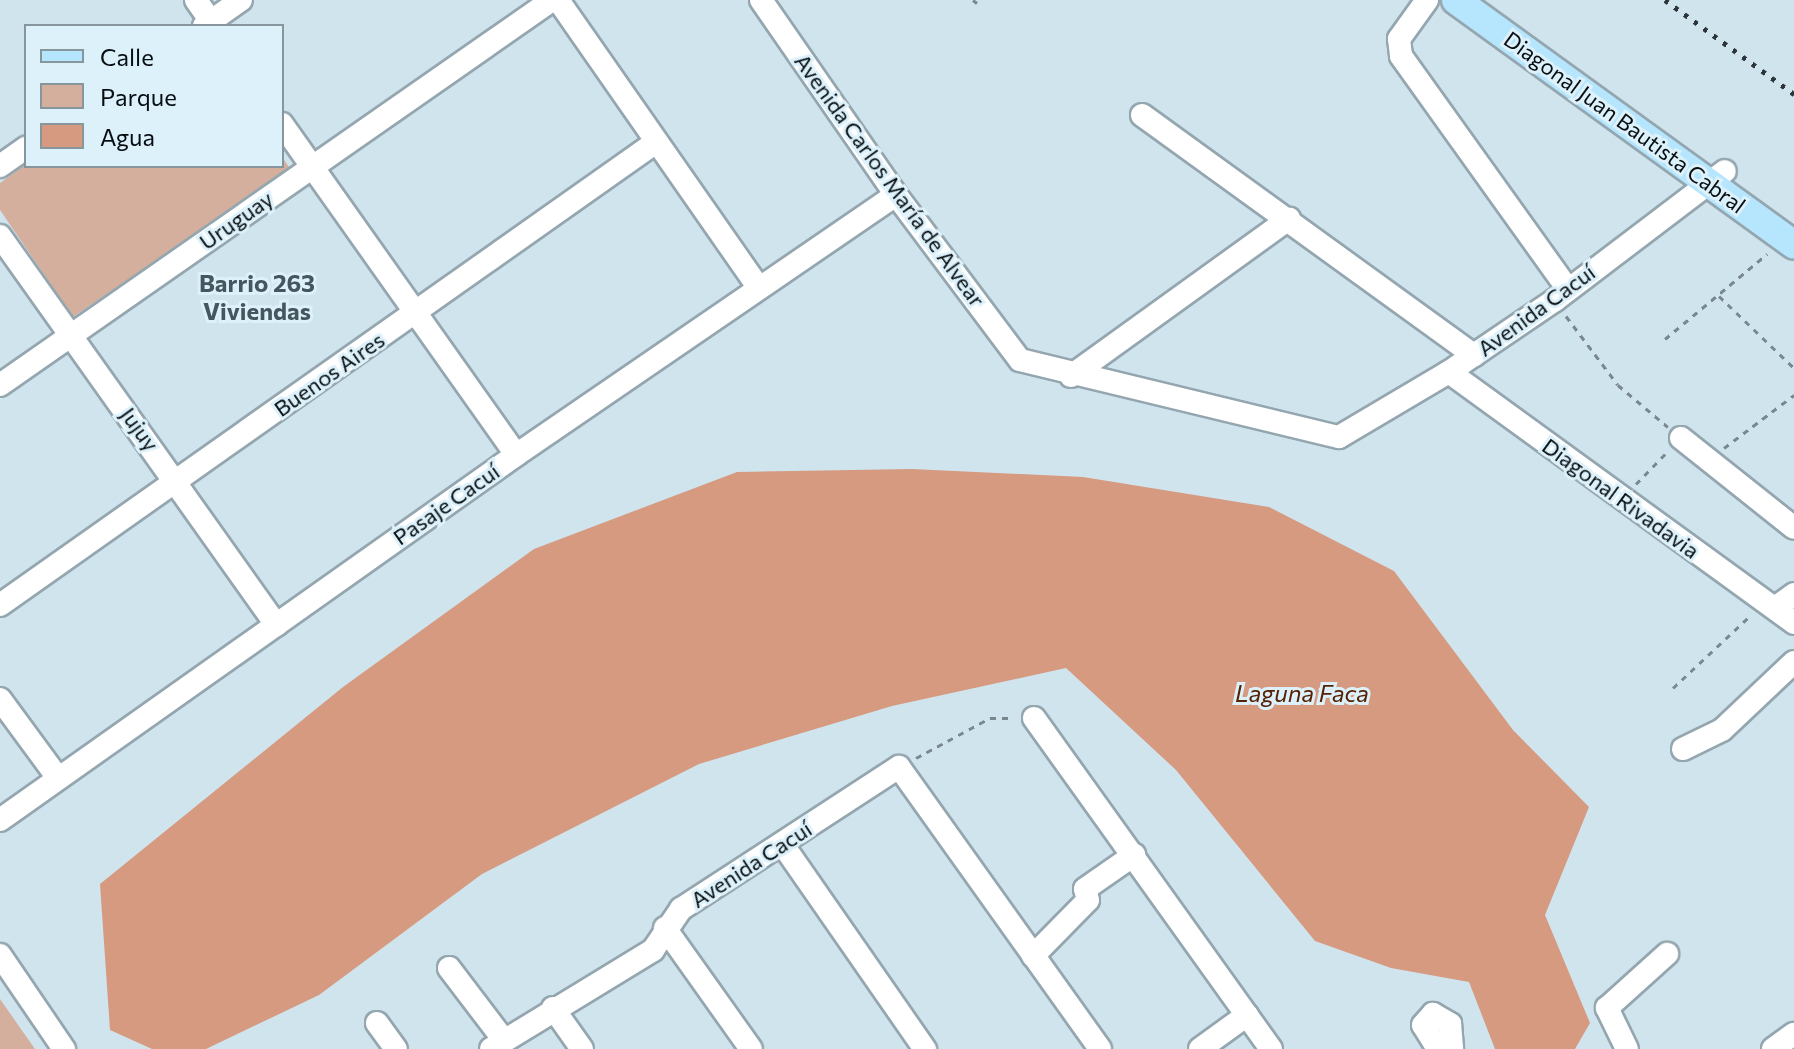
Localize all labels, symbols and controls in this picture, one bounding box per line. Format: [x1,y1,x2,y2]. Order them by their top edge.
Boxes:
legend [24,24,284,168]
street label: Diagonal Juan Bautista Cabral [1499,26,1751,218]
text: Calle [100,42,154,71]
street label: Avenida Carlos María de Alvear [789,48,991,312]
text: Parque [100,82,177,111]
text: Agua [100,122,155,151]
street label: Uruguay [194,185,278,255]
street label: Avenida Cacuí [1472,258,1600,362]
district label: Barrio 263 Viviendas [199,269,315,325]
street label: Buenos Aires [269,326,389,422]
street label: Jujuy [115,402,165,456]
street label: Diagonal Rivadavia [1537,432,1705,564]
street label: Pasaje Cacuí [388,458,504,550]
water label: Laguna Faca [1235,679,1369,707]
street label: Avenida Cacuí [686,815,816,913]

